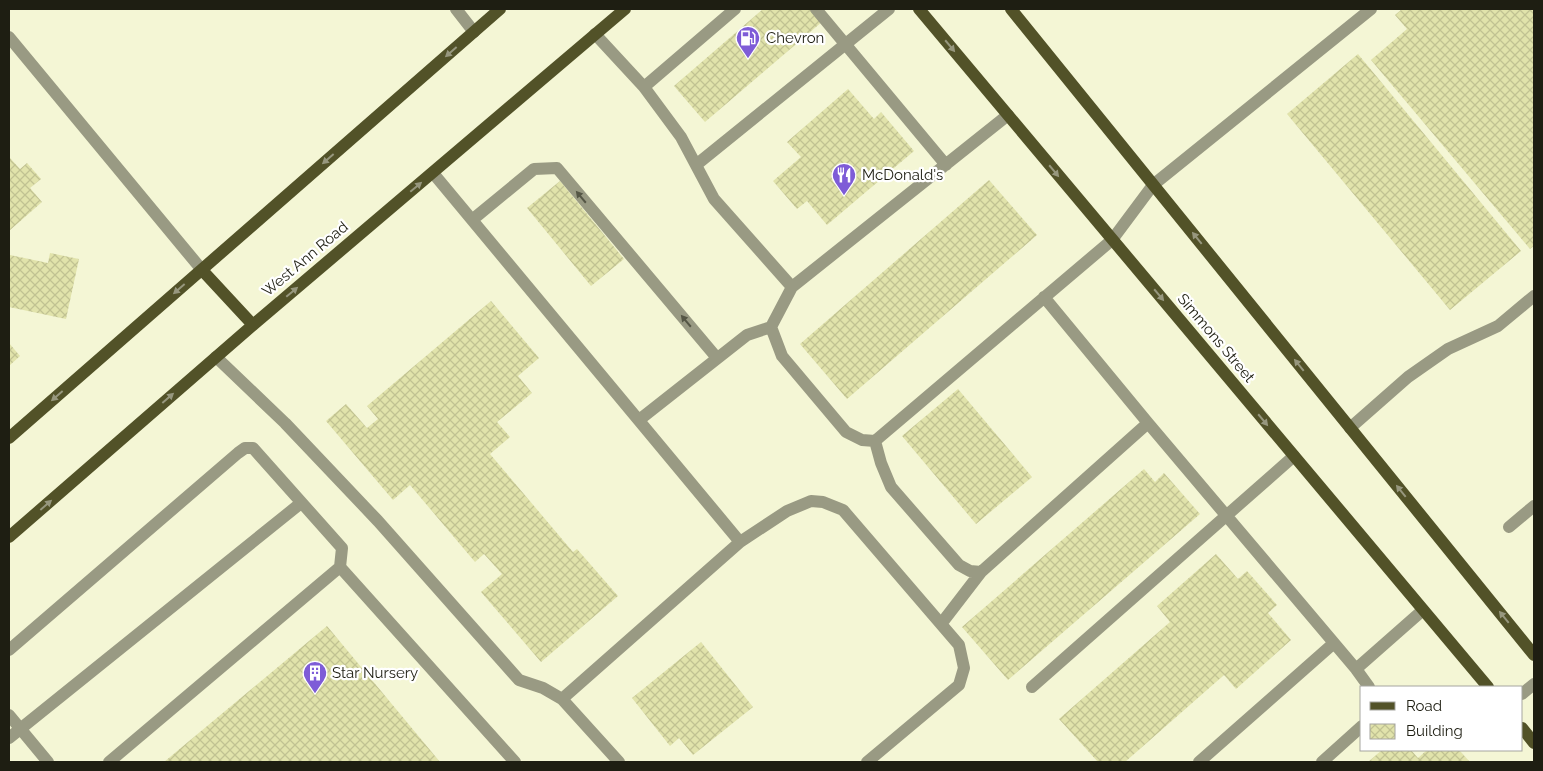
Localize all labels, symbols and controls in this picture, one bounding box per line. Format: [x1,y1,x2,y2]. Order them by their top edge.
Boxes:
fuel station icon: Chevron [735,25,761,59]
place label: Chevron [766,29,824,47]
one-way arrow [944,39,955,52]
one-way arrow [444,47,457,58]
one-way arrow [323,153,335,165]
restaurant icon: McDonald's [831,162,857,196]
one-way arrow [1049,164,1060,177]
place label: McDonald's [862,166,943,184]
one-way arrow [409,182,422,193]
one-way arrow [576,190,587,203]
street label: West Ann Road [258,218,352,300]
one-way arrow [1191,232,1202,245]
one-way arrow [174,283,186,295]
one-way arrow [285,286,297,298]
one-way arrow [1153,288,1164,301]
street label: Simmons Street [1174,290,1258,386]
one-way arrow [680,315,691,328]
one-way arrow [1293,359,1304,372]
one-way arrow [51,390,63,401]
one-way arrow [162,392,174,404]
one-way arrow [1258,413,1269,426]
one-way arrow [1396,485,1407,498]
one-way arrow [39,499,52,510]
one-way arrow [1498,611,1509,624]
building icon: Star Nursery [302,660,328,694]
place label: Star Nursery [332,664,418,682]
legend [1360,686,1523,751]
text: Road [1406,697,1442,715]
text: Building [1406,722,1463,740]

